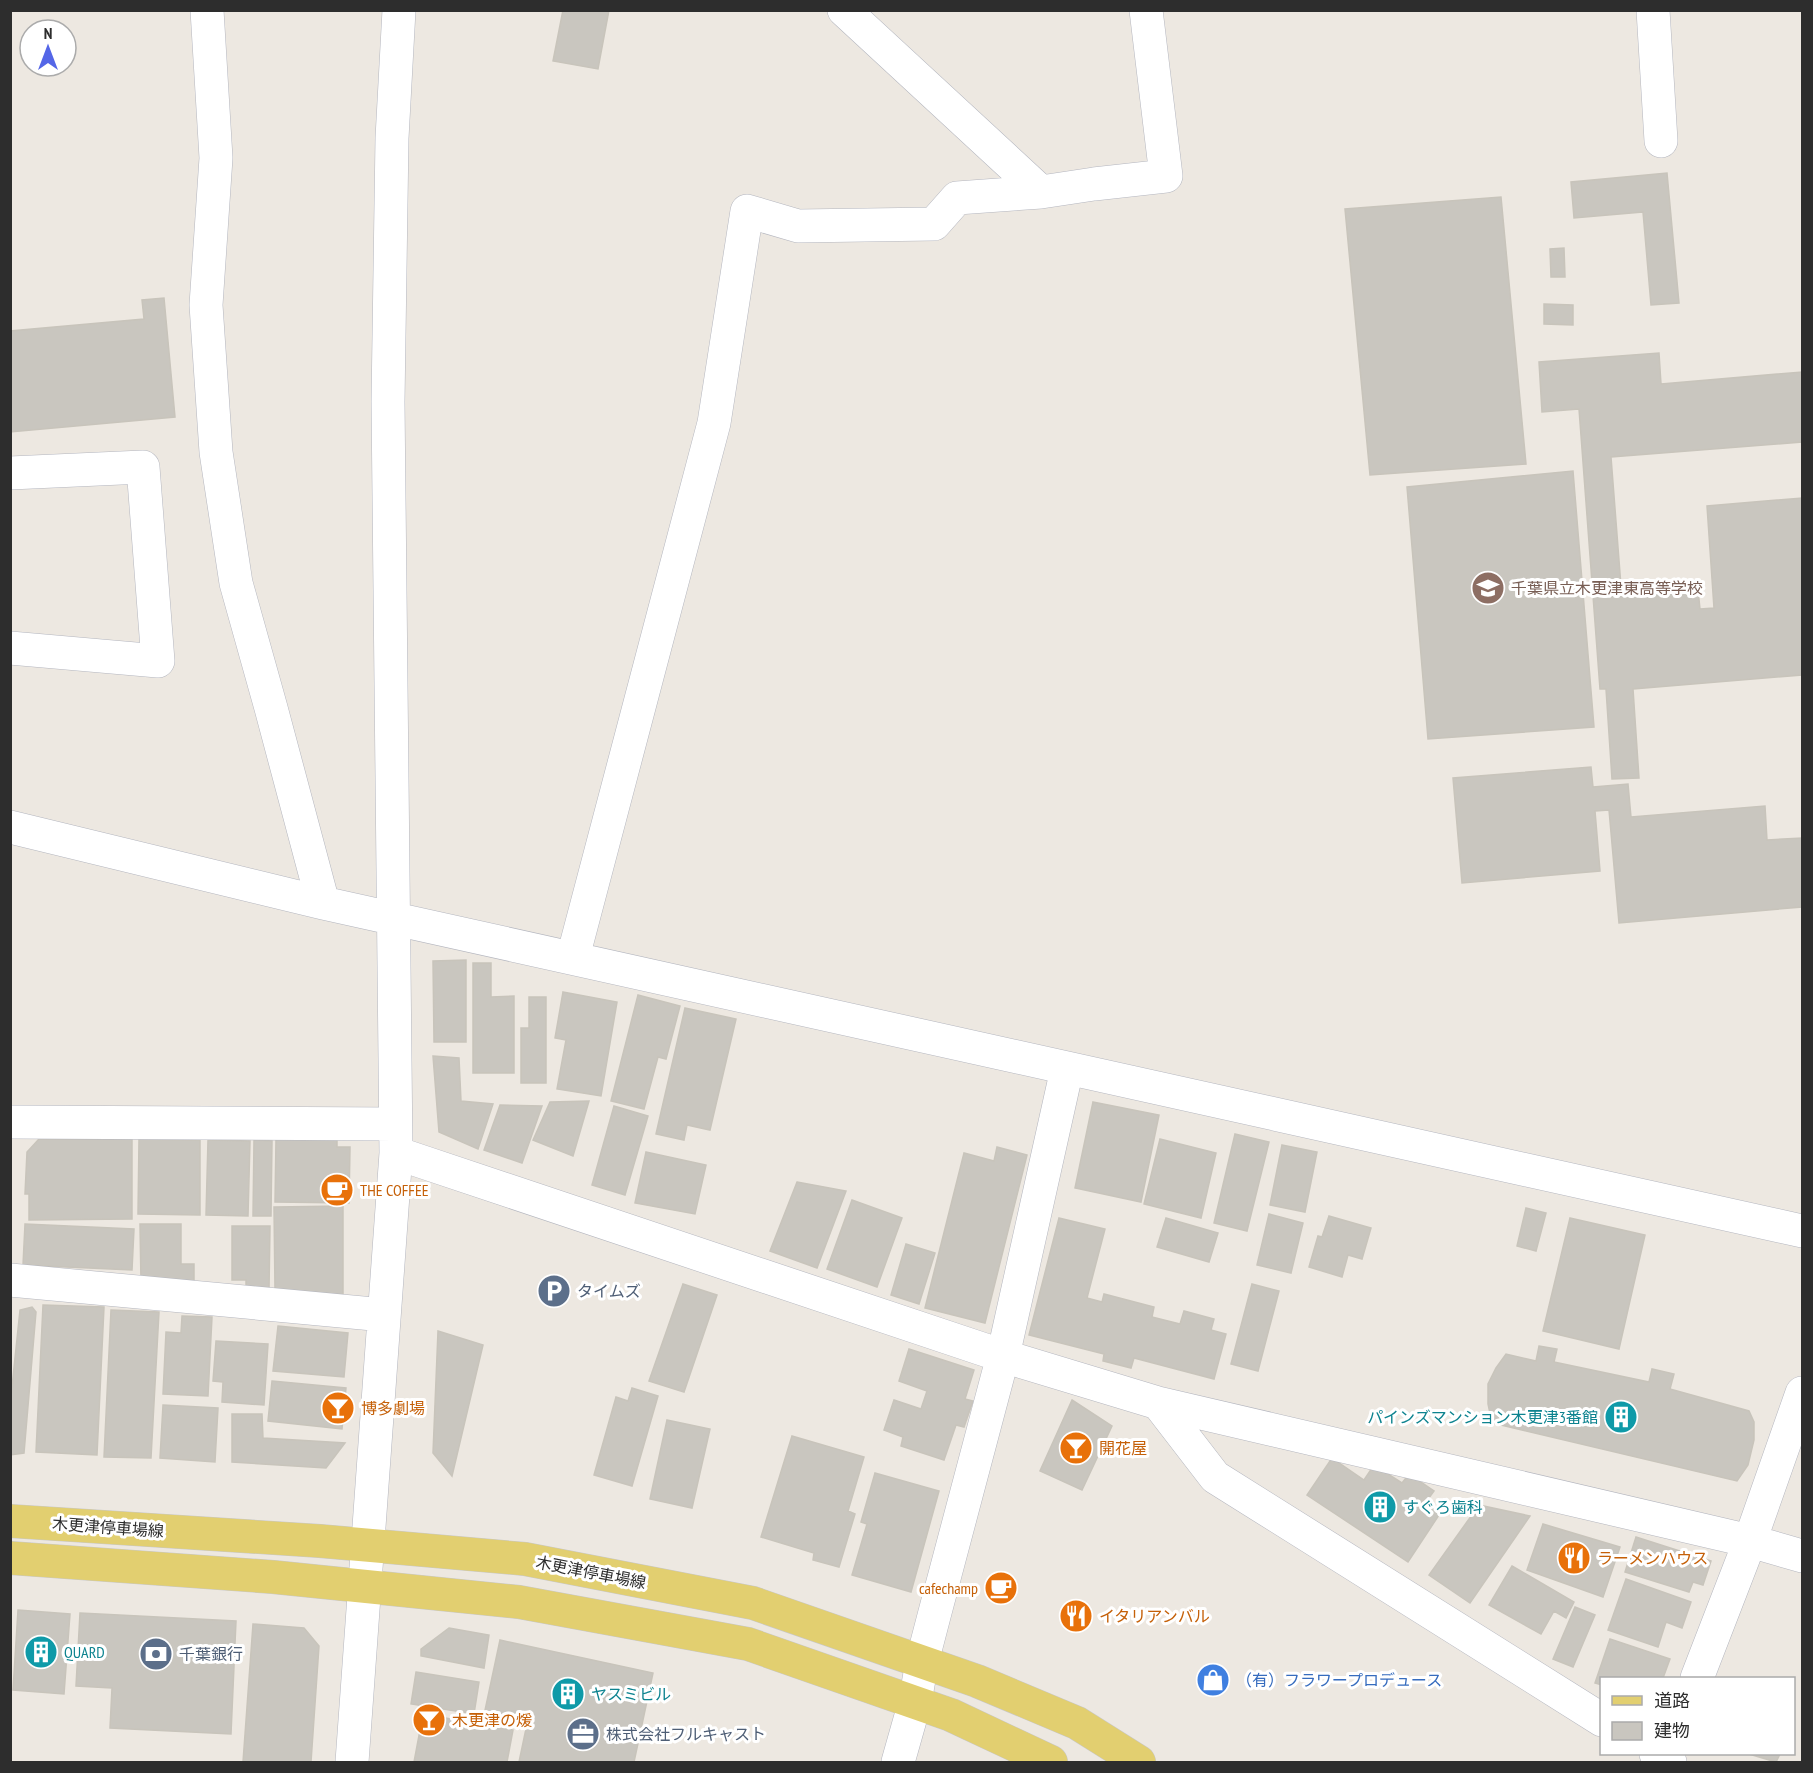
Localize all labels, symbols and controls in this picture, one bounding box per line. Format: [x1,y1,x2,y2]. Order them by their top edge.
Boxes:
north arrow [18,18,78,78]
text: N [44,23,52,43]
school or university icon: 千葉県立木更津東高等学校 [1470,570,1506,606]
place label: 千葉県立木更津東高等学校 [1511,578,1703,598]
cafe icon: THE COFFEE [319,1172,355,1208]
place label: THE COFFEE [360,1180,429,1200]
parking icon: タイムズ [536,1273,572,1309]
place label: タイムズ [577,1281,641,1301]
bar icon: 博多劇場 [320,1390,356,1426]
place label: 博多劇場 [361,1398,425,1418]
building icon: パインズマンション木更津3番館 [1603,1399,1639,1435]
place label: パインズマンション木更津3番館 [1367,1407,1598,1427]
bar icon: 開花屋 [1058,1430,1094,1466]
place label: 開花屋 [1099,1438,1147,1458]
building icon: すぐろ歯科 [1362,1489,1398,1525]
place label: すぐろ歯科 [1403,1497,1483,1517]
street label: 木更津停車場線 [51,1513,165,1541]
restaurant icon: ラーメンハウス [1556,1540,1592,1576]
place label: ラーメンハウス [1597,1548,1708,1568]
street label: 木更津停車場線 [534,1551,648,1593]
cafe icon: cafechamp [983,1570,1019,1606]
place label: cafechamp [919,1578,978,1598]
restaurant icon: イタリアンバル [1058,1598,1094,1634]
place label: イタリアンバル [1099,1606,1210,1626]
building icon: QUARD [23,1634,59,1670]
bank icon: 千葉銀行 [138,1636,174,1672]
place label: QUARD [64,1642,105,1662]
place label: 千葉銀行 [179,1644,243,1664]
shop icon: （有）フラワープロデュース [1195,1662,1231,1698]
place label: （有）フラワープロデュース [1236,1670,1442,1690]
building icon: ヤスミビル [550,1676,586,1712]
legend [1600,1677,1795,1755]
place label: ヤスミビル [591,1684,671,1704]
text: 道路 [1654,1689,1690,1712]
bar icon: 木更津の煖 [411,1702,447,1738]
place label: 木更津の煖 [452,1710,532,1730]
office icon: 株式会社フルキャスト [565,1716,601,1752]
text: 建物 [1654,1719,1690,1742]
place label: 株式会社フルキャスト [606,1724,766,1744]

